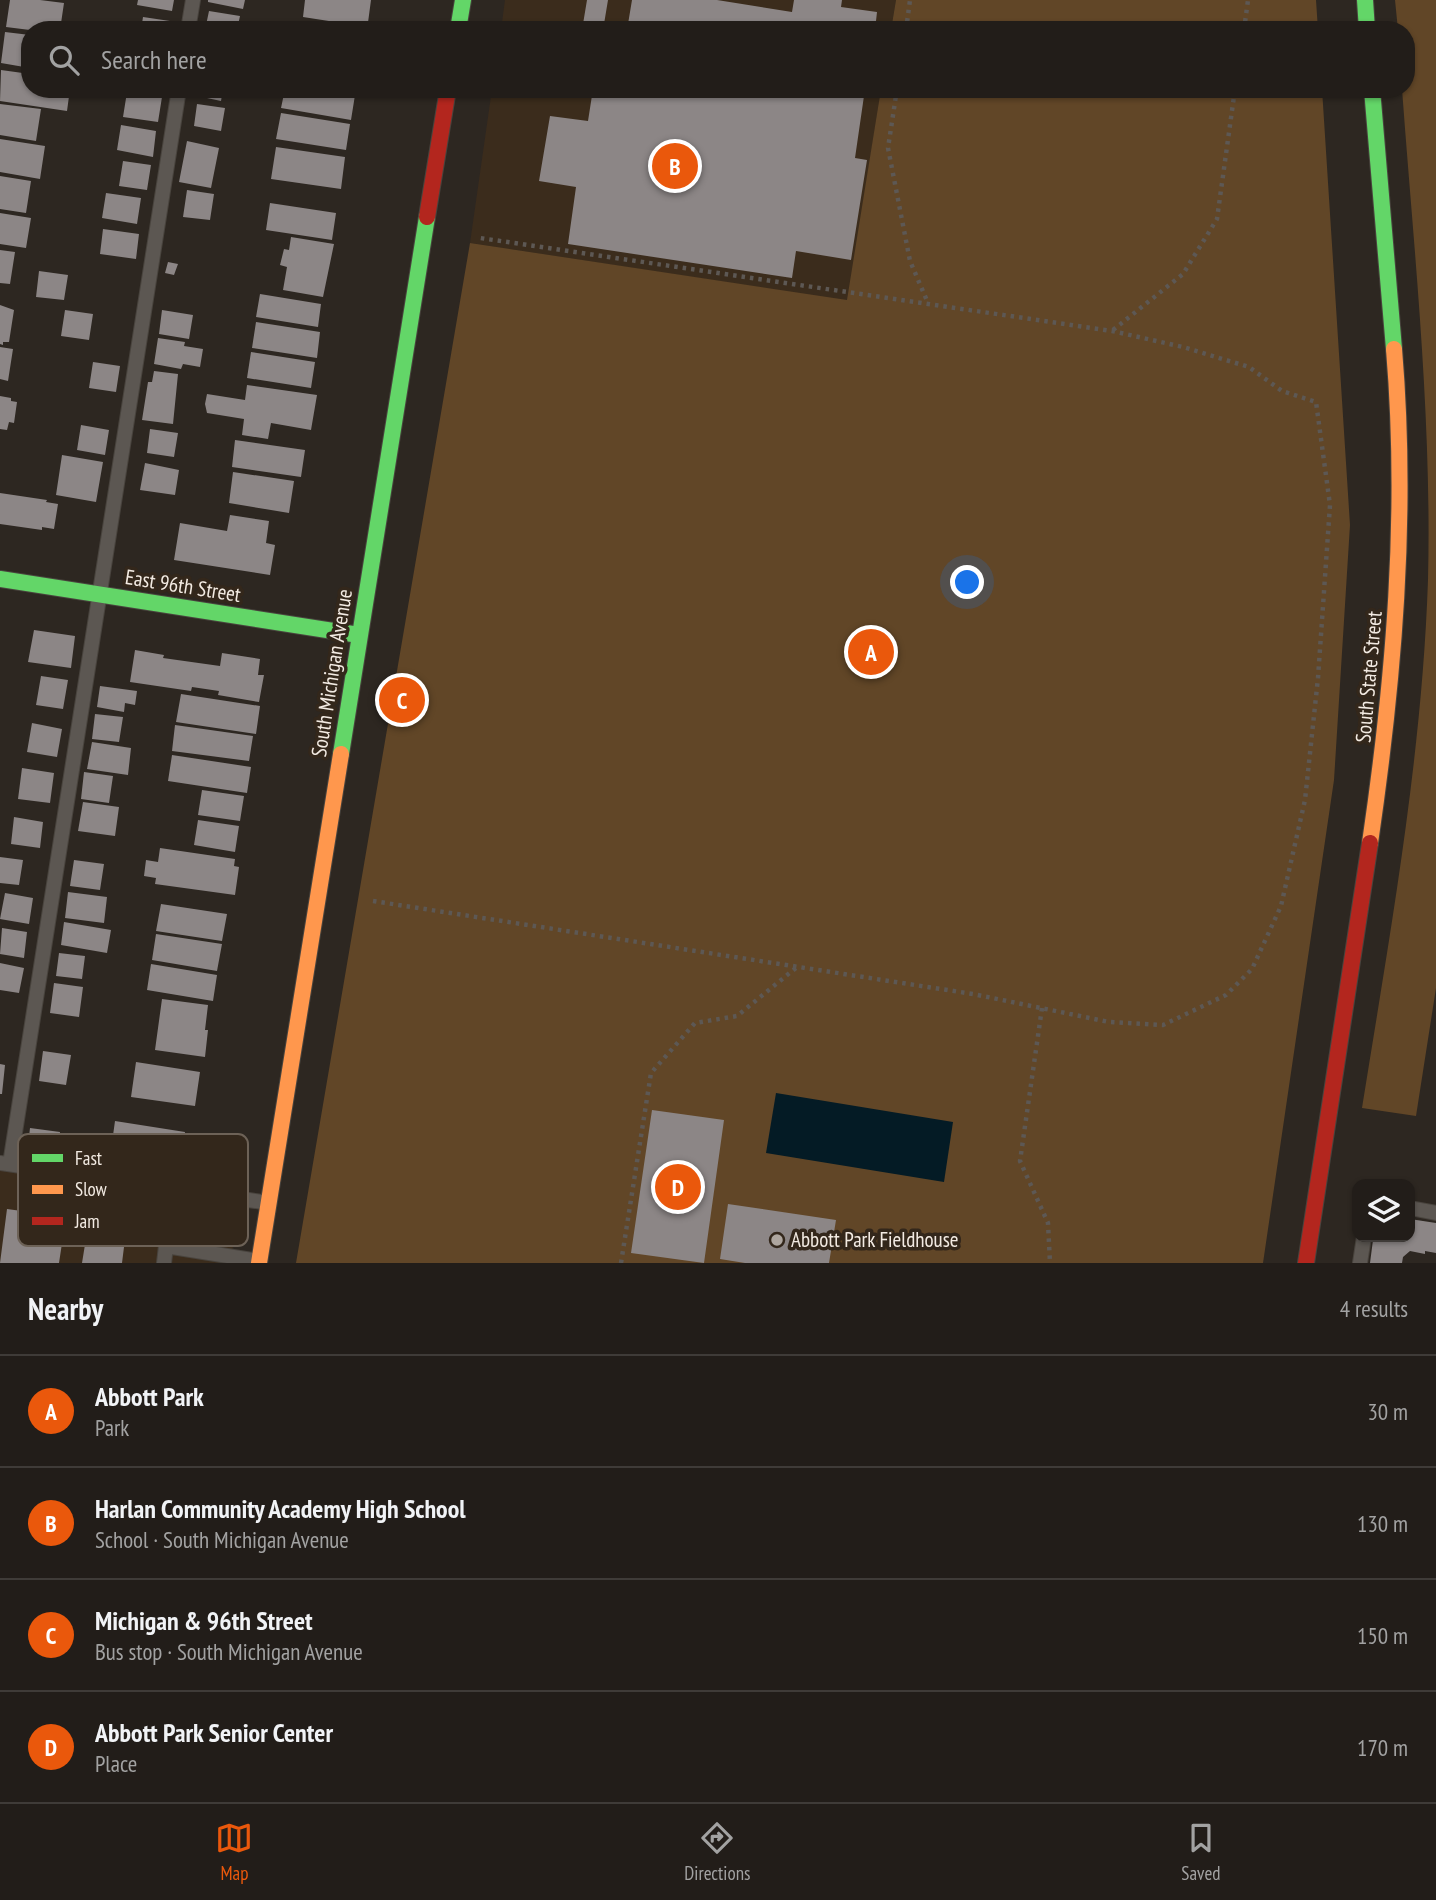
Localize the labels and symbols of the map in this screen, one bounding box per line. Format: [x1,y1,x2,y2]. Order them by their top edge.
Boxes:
pin: B [652,140,698,192]
street label: East 96th Street [123,563,243,608]
your location [950,565,984,599]
street label: South Michigan Avenue [305,587,358,759]
street label: South State Street [1349,610,1388,744]
pin: A [848,626,894,678]
pin: C [379,674,425,726]
legend [18,1134,248,1246]
text: Fast [75,1146,103,1170]
pin: D [655,1161,701,1213]
text: Slow [75,1177,108,1201]
text: Jam [74,1209,100,1233]
place label: Abbott Park Fieldhouse [791,1226,958,1253]
marker: Abbott Park Fieldhouse [769,1232,785,1248]

